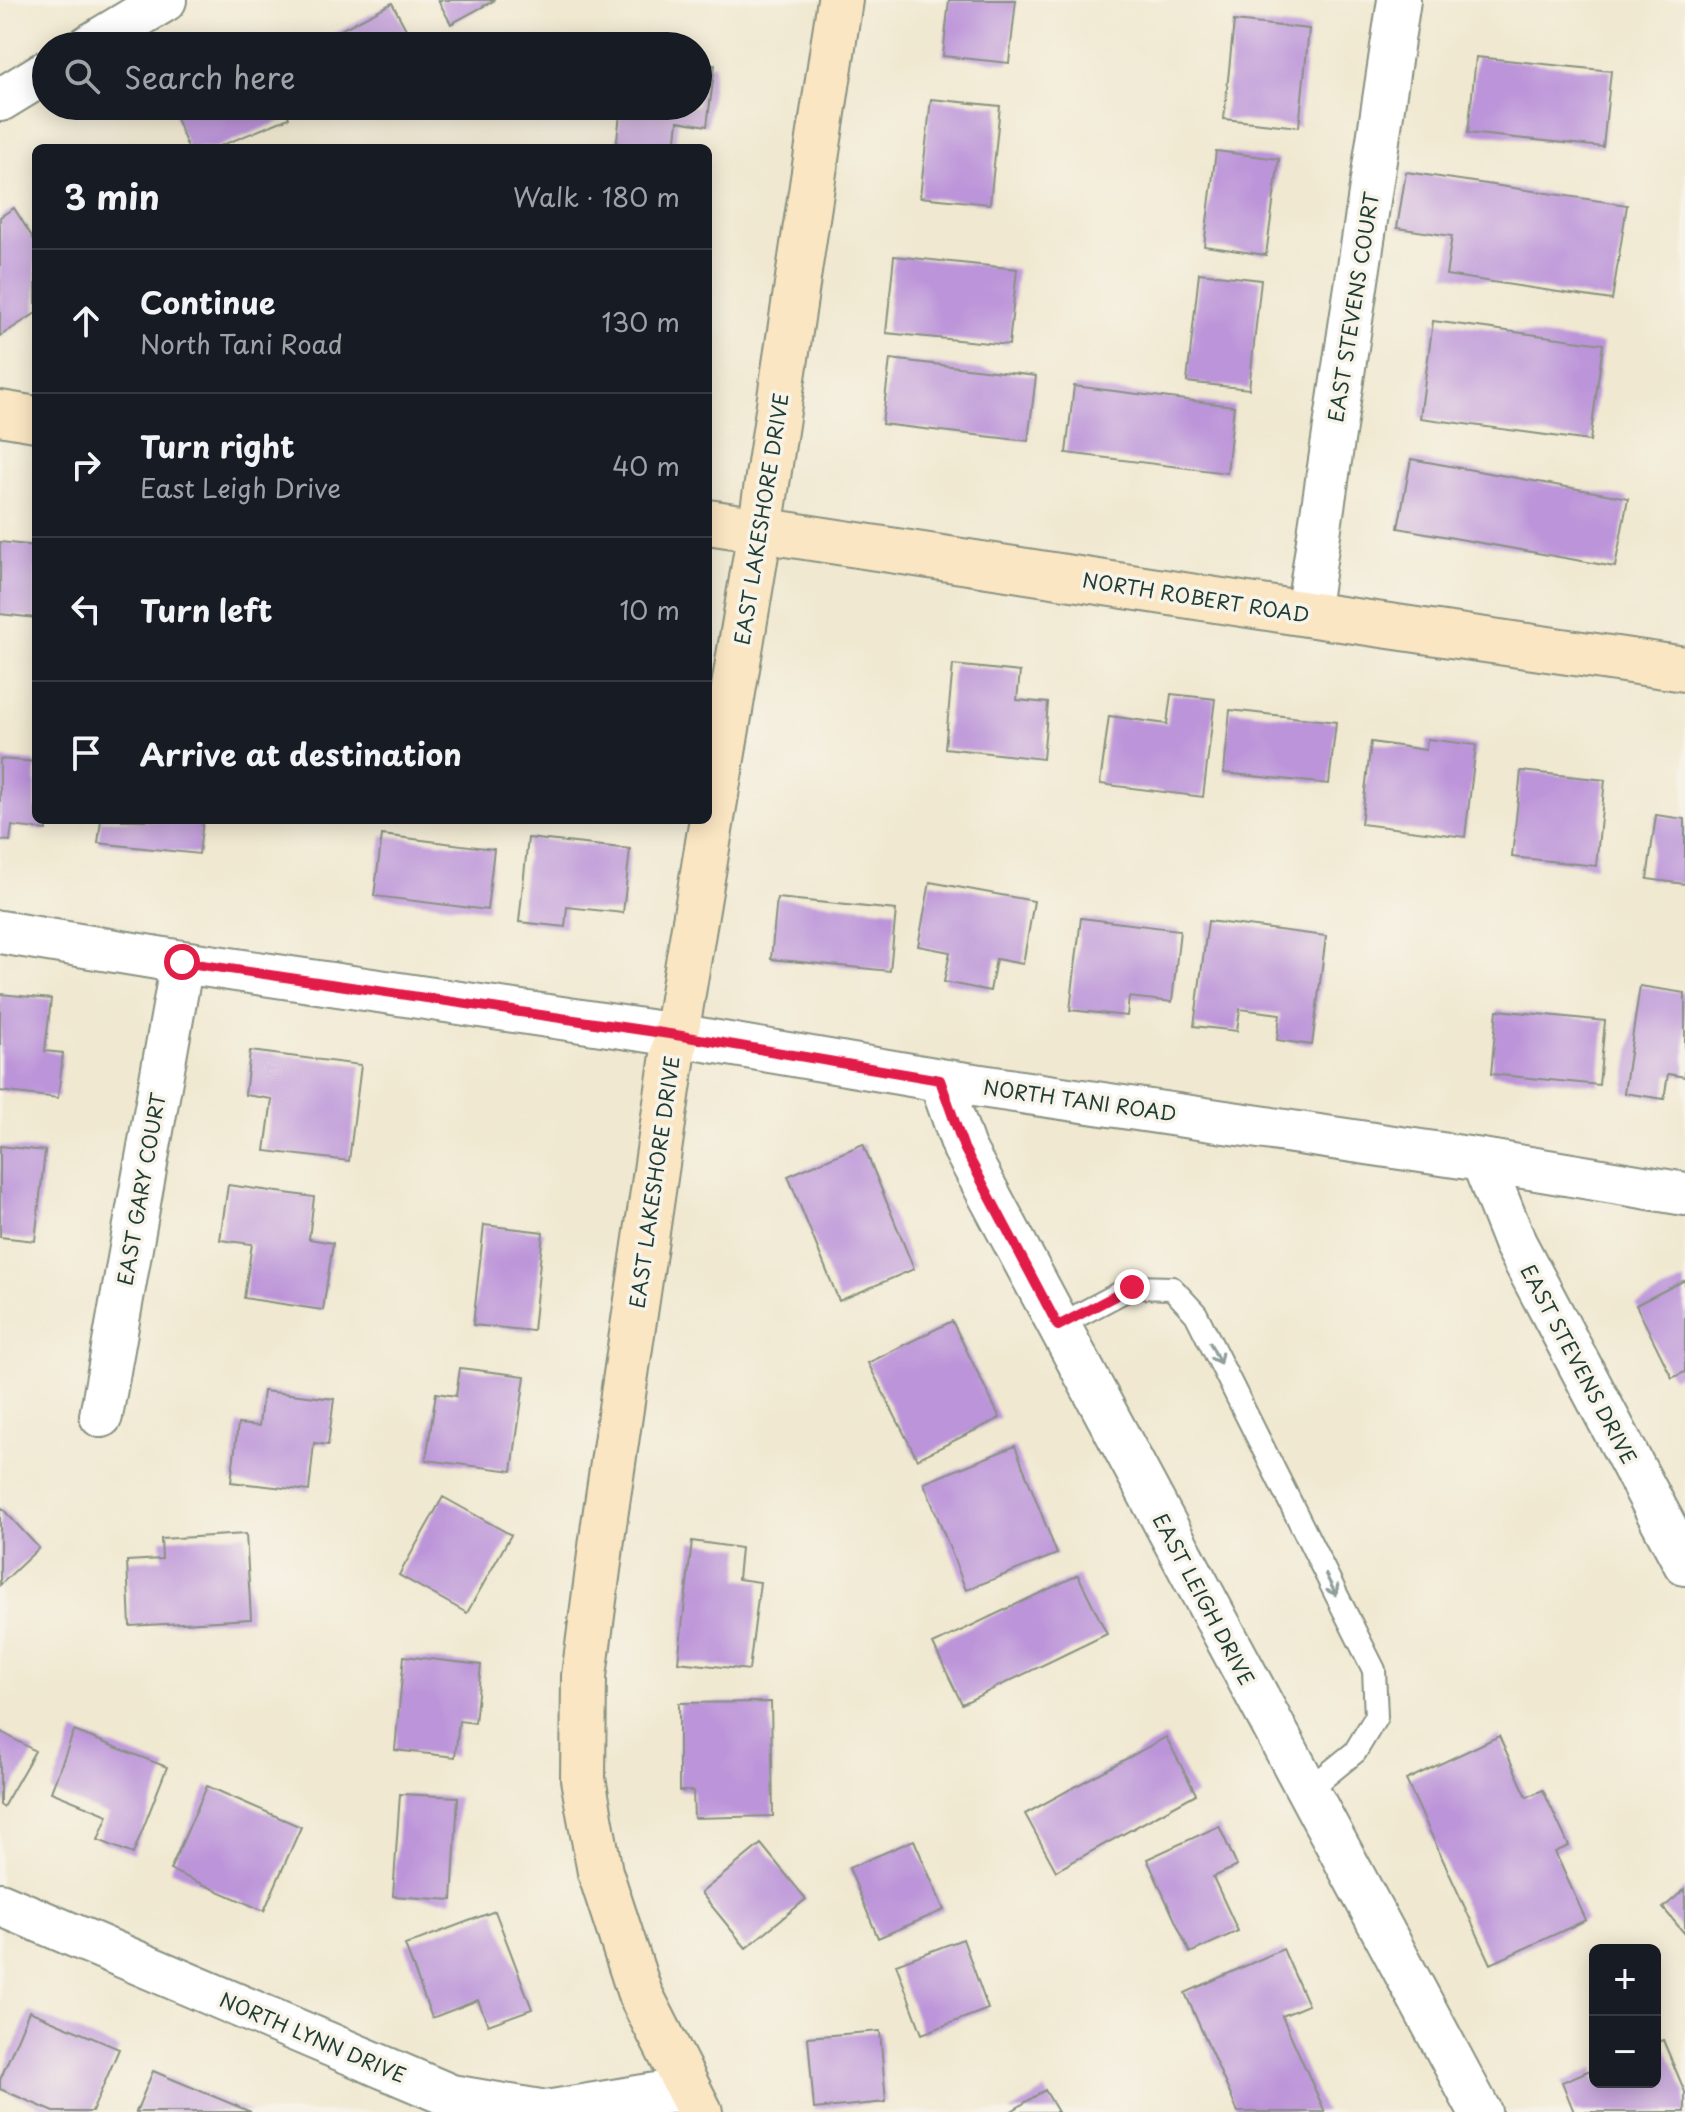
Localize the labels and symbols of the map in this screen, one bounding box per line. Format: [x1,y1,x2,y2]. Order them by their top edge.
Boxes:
street label: EAST STEVENS COURT [1320,189,1386,424]
street label: EAST LAKESHORE DRIVE [726,391,796,647]
street label: NORTH ROBERT ROAD [1080,564,1312,630]
route start [164,944,200,980]
street label: EAST LAKESHORE DRIVE [621,1054,687,1310]
street label: NORTH TANI ROAD [981,1072,1179,1128]
street label: EAST GARY COURT [109,1090,173,1288]
street label: EAST STEVENS DRIVE [1514,1259,1644,1469]
route end [1114,1269,1150,1305]
one-way arrow [1208,1340,1223,1364]
street label: EAST LEIGH DRIVE [1146,1508,1262,1690]
one-way arrow [1324,1573,1339,1597]
street label: NORTH LYNN DRIVE [215,1984,411,2090]

